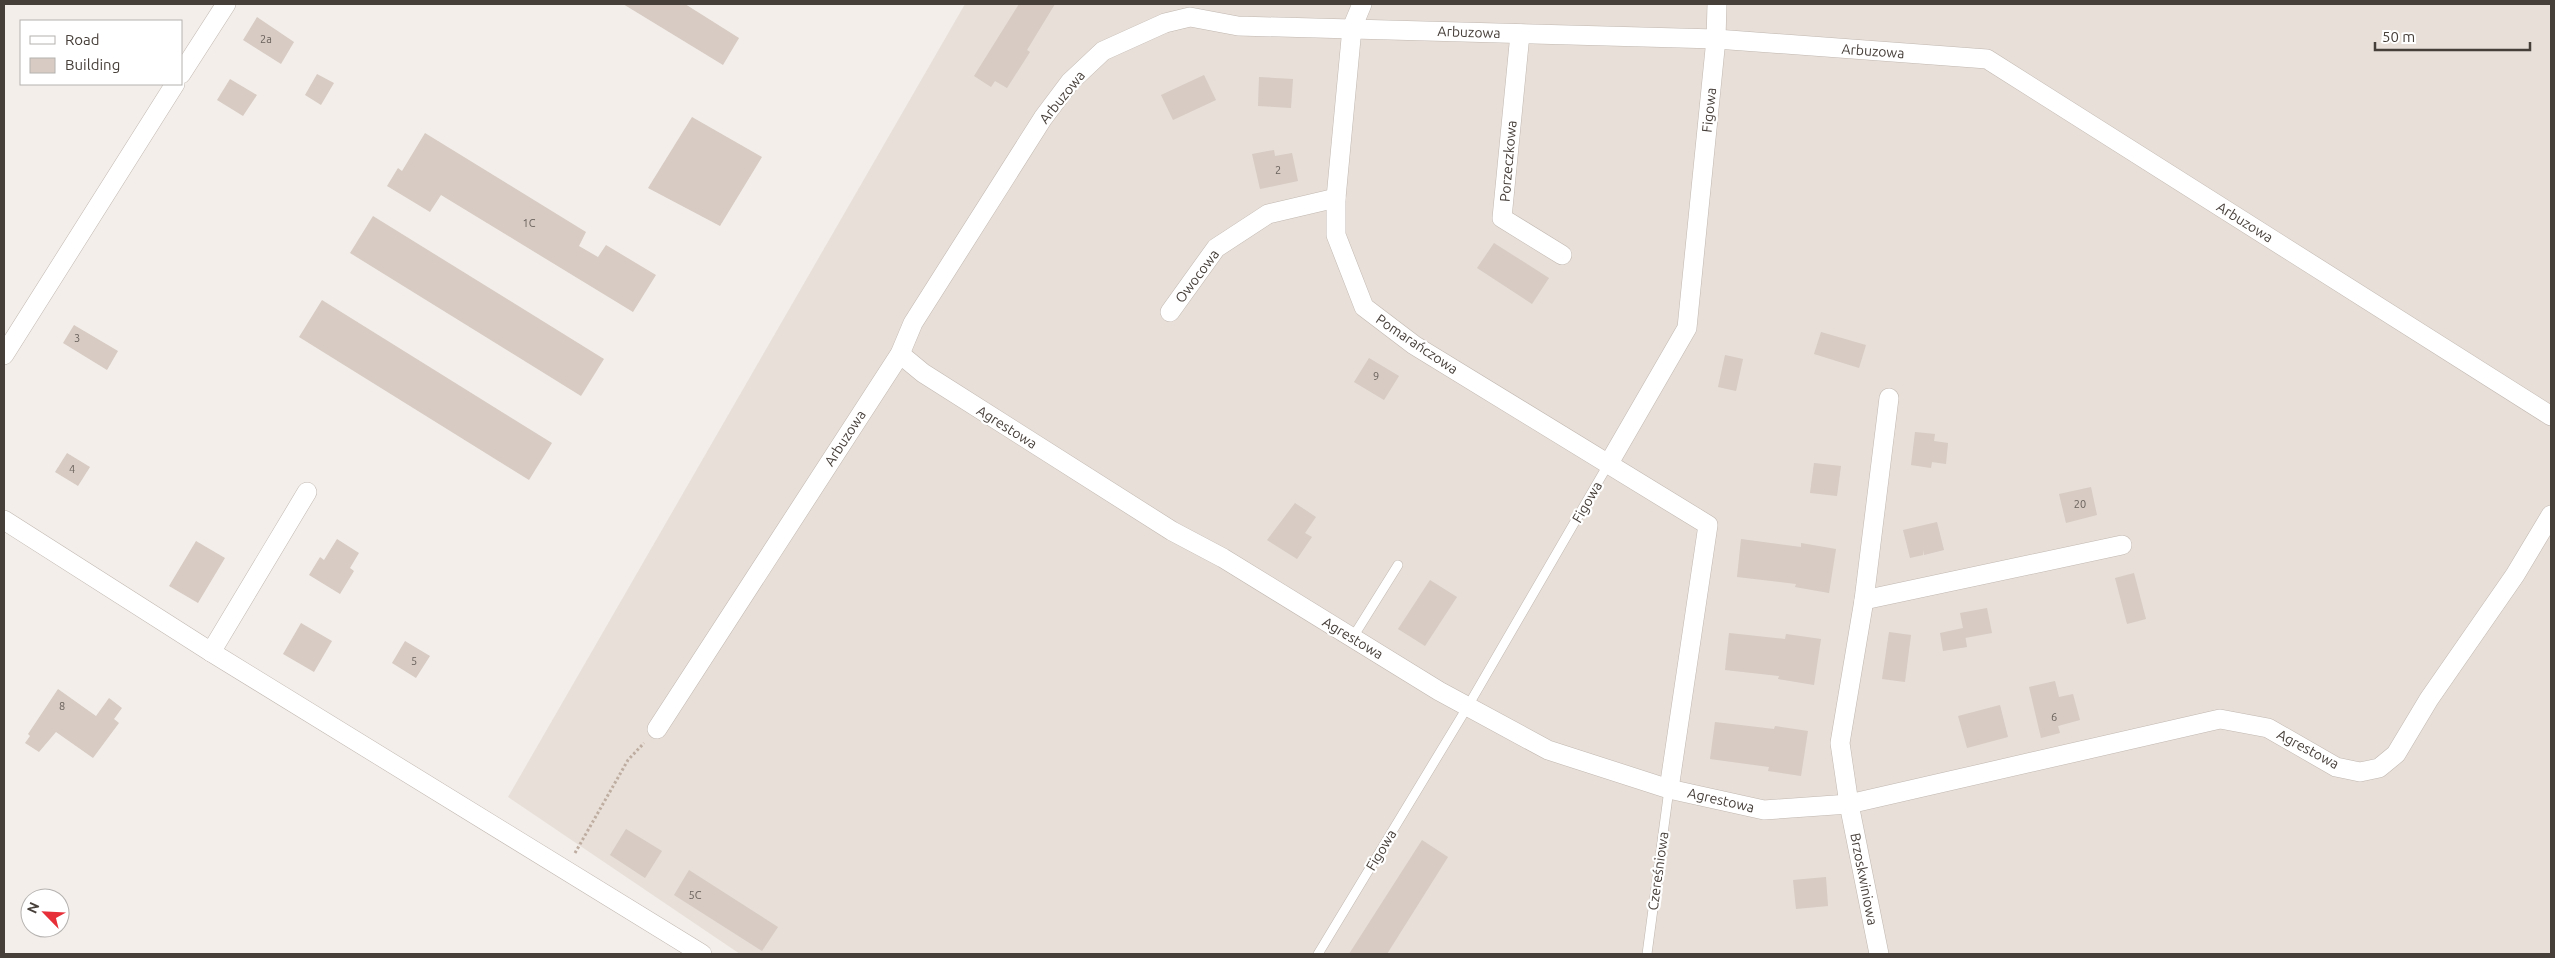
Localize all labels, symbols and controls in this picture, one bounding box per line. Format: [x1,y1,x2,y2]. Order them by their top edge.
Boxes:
legend [20,20,182,85]
scale bar [2375,20,2530,52]
street label: Arbuzowa [1437,23,1501,41]
text: 50 m [2382,28,2415,45]
text: Road [65,31,100,48]
house number: 2a [260,33,272,45]
street label: Arbuzowa [1841,41,1905,61]
text: Building [65,56,120,73]
street label: Arbuzowa [1036,67,1088,127]
street label: Figowa [1699,87,1719,133]
street label: Porzeczkowa [1496,120,1520,202]
house number: 2 [1275,164,1281,176]
street label: Arbuzowa [2214,198,2276,246]
house number: 1C [523,217,536,229]
street label: Owocowa [1172,246,1222,306]
street label: Pomarańczowa [1373,311,1461,377]
house number: 3 [74,332,80,344]
house number: 9 [1373,370,1379,382]
street label: Agrestowa [974,402,1040,452]
street label: Arbuzowa [821,407,869,469]
house number: 4 [69,463,75,475]
street label: Figowa [1569,478,1605,526]
house number: 20 [2074,498,2086,510]
street label: Agrestowa [1320,614,1386,662]
house number: 5 [411,655,417,667]
house number: 8 [59,700,65,712]
house number: 6 [2051,711,2057,723]
street label: Agrestowa [2274,726,2342,772]
street label: Agrestowa [1686,785,1756,815]
street label: Figowa [1363,827,1399,873]
street label: Czereśniowa [1645,831,1671,911]
street label: Brzoskwiniowa [1847,831,1881,927]
north arrow [20,888,70,938]
house number: 5C [689,889,702,901]
text: N [24,900,43,916]

